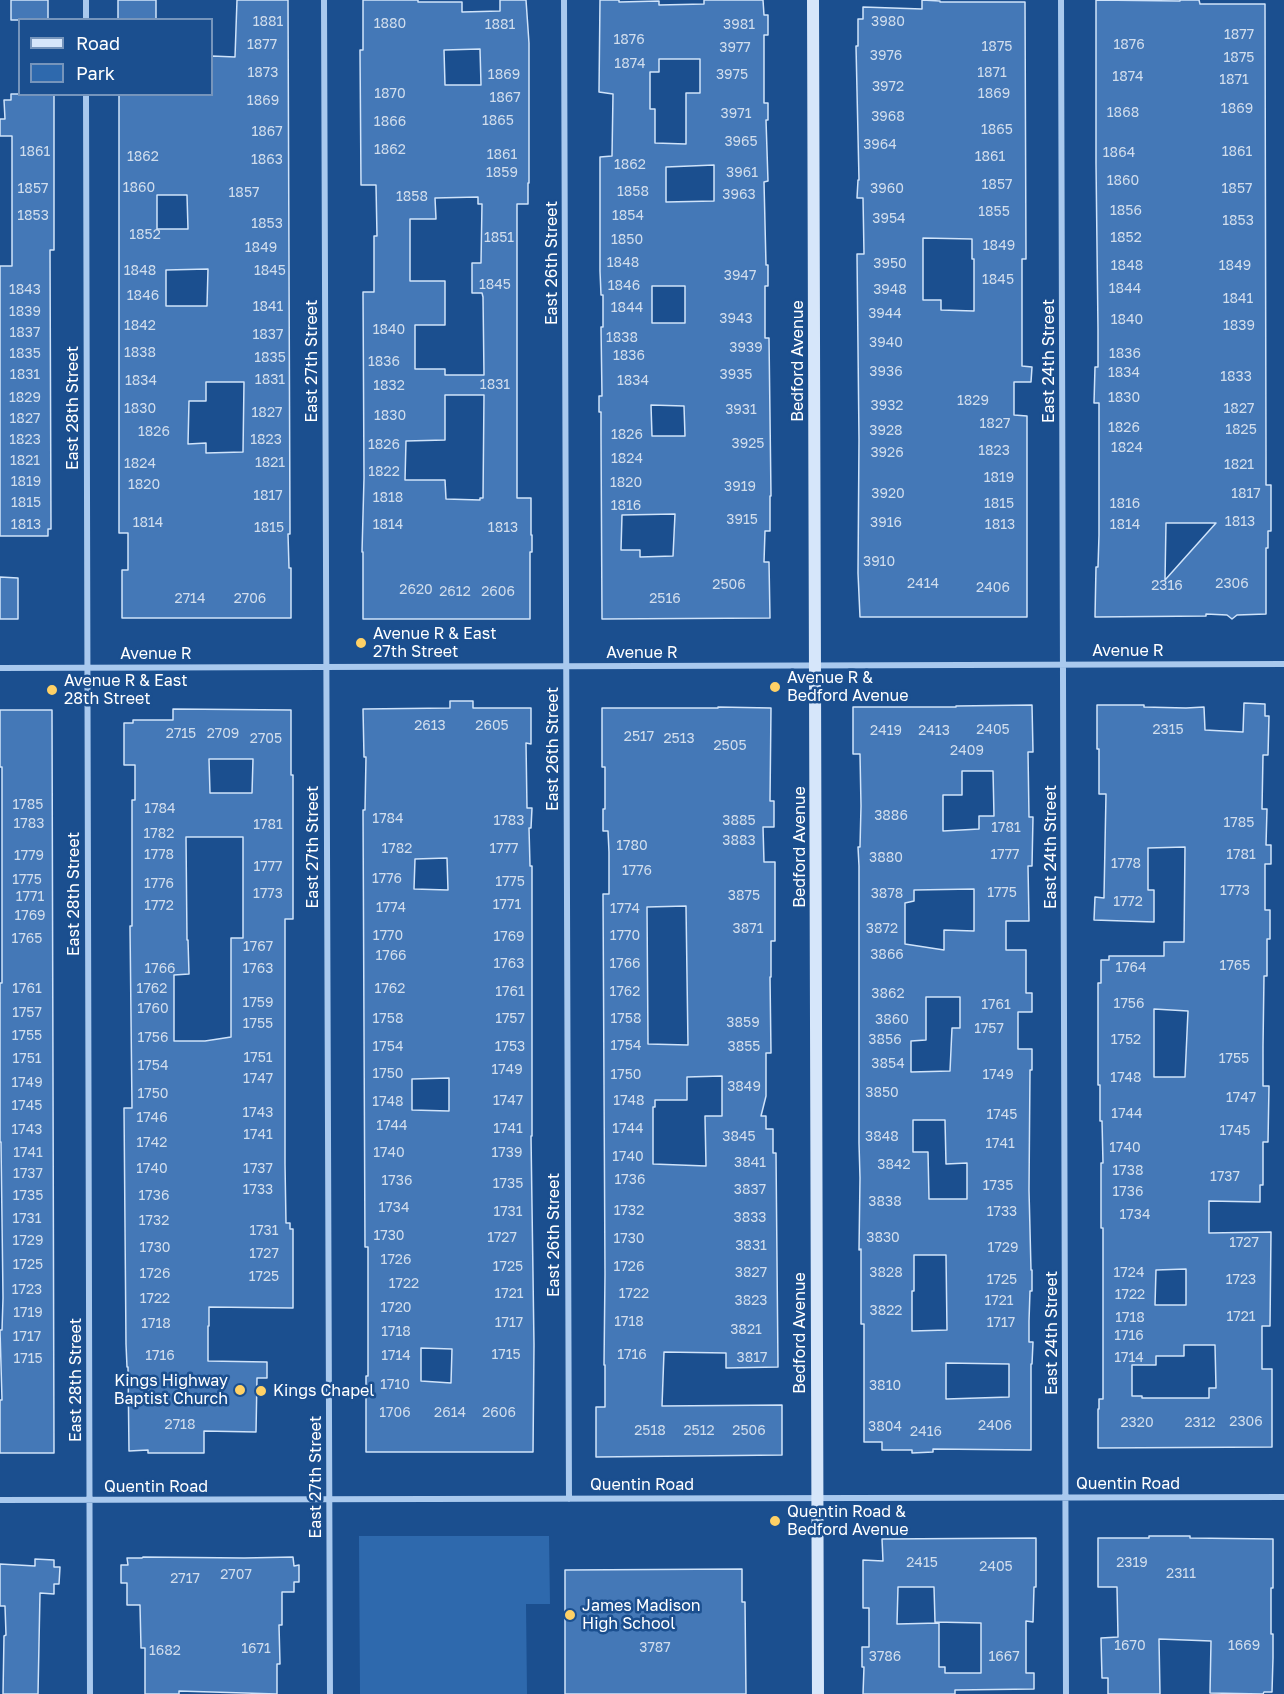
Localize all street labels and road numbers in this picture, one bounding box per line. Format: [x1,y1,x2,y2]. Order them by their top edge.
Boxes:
street label: East 26th Street [542,201,562,325]
street label: East 24th Street [1039,299,1059,423]
street label: East 27th Street [302,300,322,422]
street label: Bedford Avenue [788,300,808,422]
street label: East 28th Street [63,346,83,470]
street label: Avenue R [1092,641,1164,661]
street label: Avenue R [606,643,678,663]
street label: Avenue R [120,644,192,664]
street label: East 26th Street [543,687,563,811]
street label: East 24th Street [1041,785,1061,909]
street label: East 27th Street [303,786,323,908]
street label: Bedford Avenue [790,786,810,908]
street label: East 28th Street [64,832,84,956]
street label: East 26th Street [544,1173,564,1297]
street label: East 24th Street [1042,1271,1062,1395]
street label: Bedford Avenue [790,1272,810,1394]
street label: East 28th Street [66,1318,86,1442]
street label: East 27th Street [306,1416,326,1538]
street label: Quentin Road [1076,1474,1180,1494]
street label: Quentin Road [590,1475,694,1495]
street label: Quentin Road [104,1477,208,1497]

